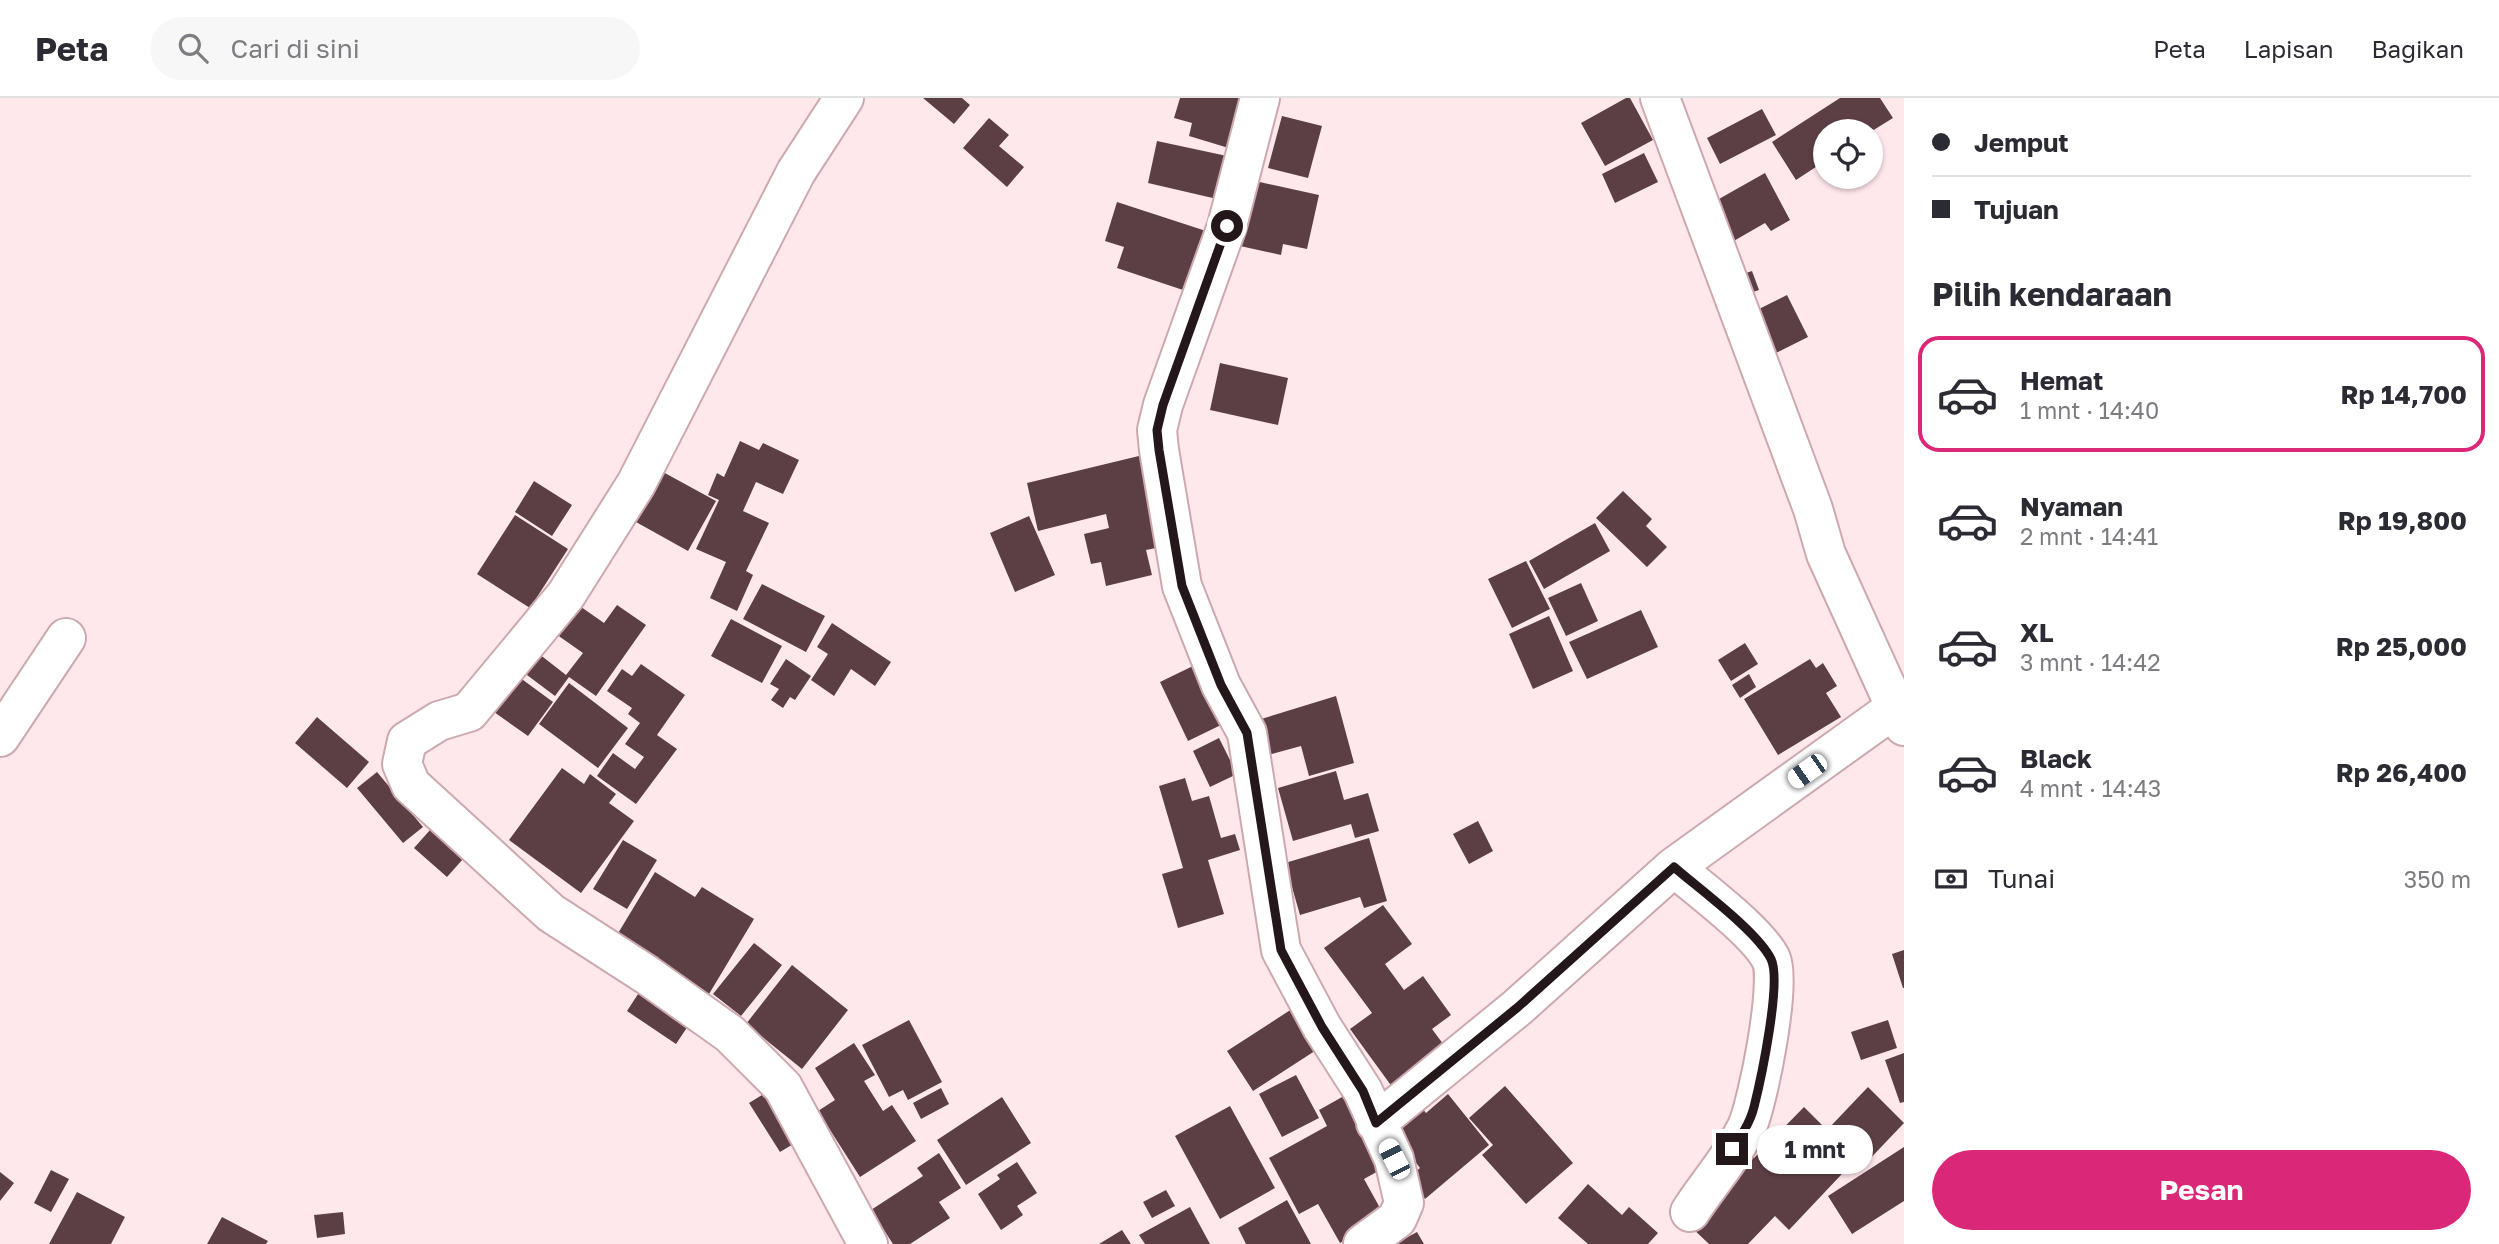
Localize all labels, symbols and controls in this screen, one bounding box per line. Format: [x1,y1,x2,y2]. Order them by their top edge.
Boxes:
search box [150,17,640,80]
text: Peta [35,29,108,68]
icon: search [174,29,212,67]
text: Cari di sini [230,33,360,64]
text: Peta [2153,34,2206,63]
text: Lapisan [2244,34,2334,63]
text: Bagikan [2372,34,2464,63]
map controls [1813,119,1883,189]
button: locate [1813,119,1883,189]
text: Jemput [1974,127,2069,158]
text: Tujuan [1974,194,2059,225]
route start [1211,210,1243,242]
text: Pilih kendaraan [1932,275,2172,313]
icon: car [1936,363,1999,426]
text: Hemat [2020,365,2103,396]
text: Rp 14,700 [2341,379,2467,410]
text: 1 mnt · 14:40 [2020,396,2159,424]
icon: car [1936,489,1999,552]
text: Nyaman [2020,491,2123,522]
text: Rp 19,800 [2338,505,2467,536]
text: 2 mnt · 14:41 [2020,522,2158,550]
icon: car [1936,615,1999,678]
text: XL [2020,617,2054,648]
text: Rp 25,000 [2336,631,2467,662]
text: 3 mnt · 14:42 [2020,648,2161,676]
icon: car [1936,741,1999,804]
text: Black [2020,743,2092,774]
car [1784,750,1831,792]
text: Rp 26,400 [2336,757,2467,788]
text: 4 mnt · 14:43 [2020,774,2161,802]
icon: cash [1932,860,1970,898]
text: Tunai [1988,863,2055,894]
text: 350 m [2404,865,2471,893]
callout: 1 mnt [1756,1124,1872,1174]
route end [1716,1133,1748,1165]
text: 1 mnt [1785,1135,1845,1163]
car [1376,1136,1413,1182]
button: Pesan [1932,1150,2471,1230]

